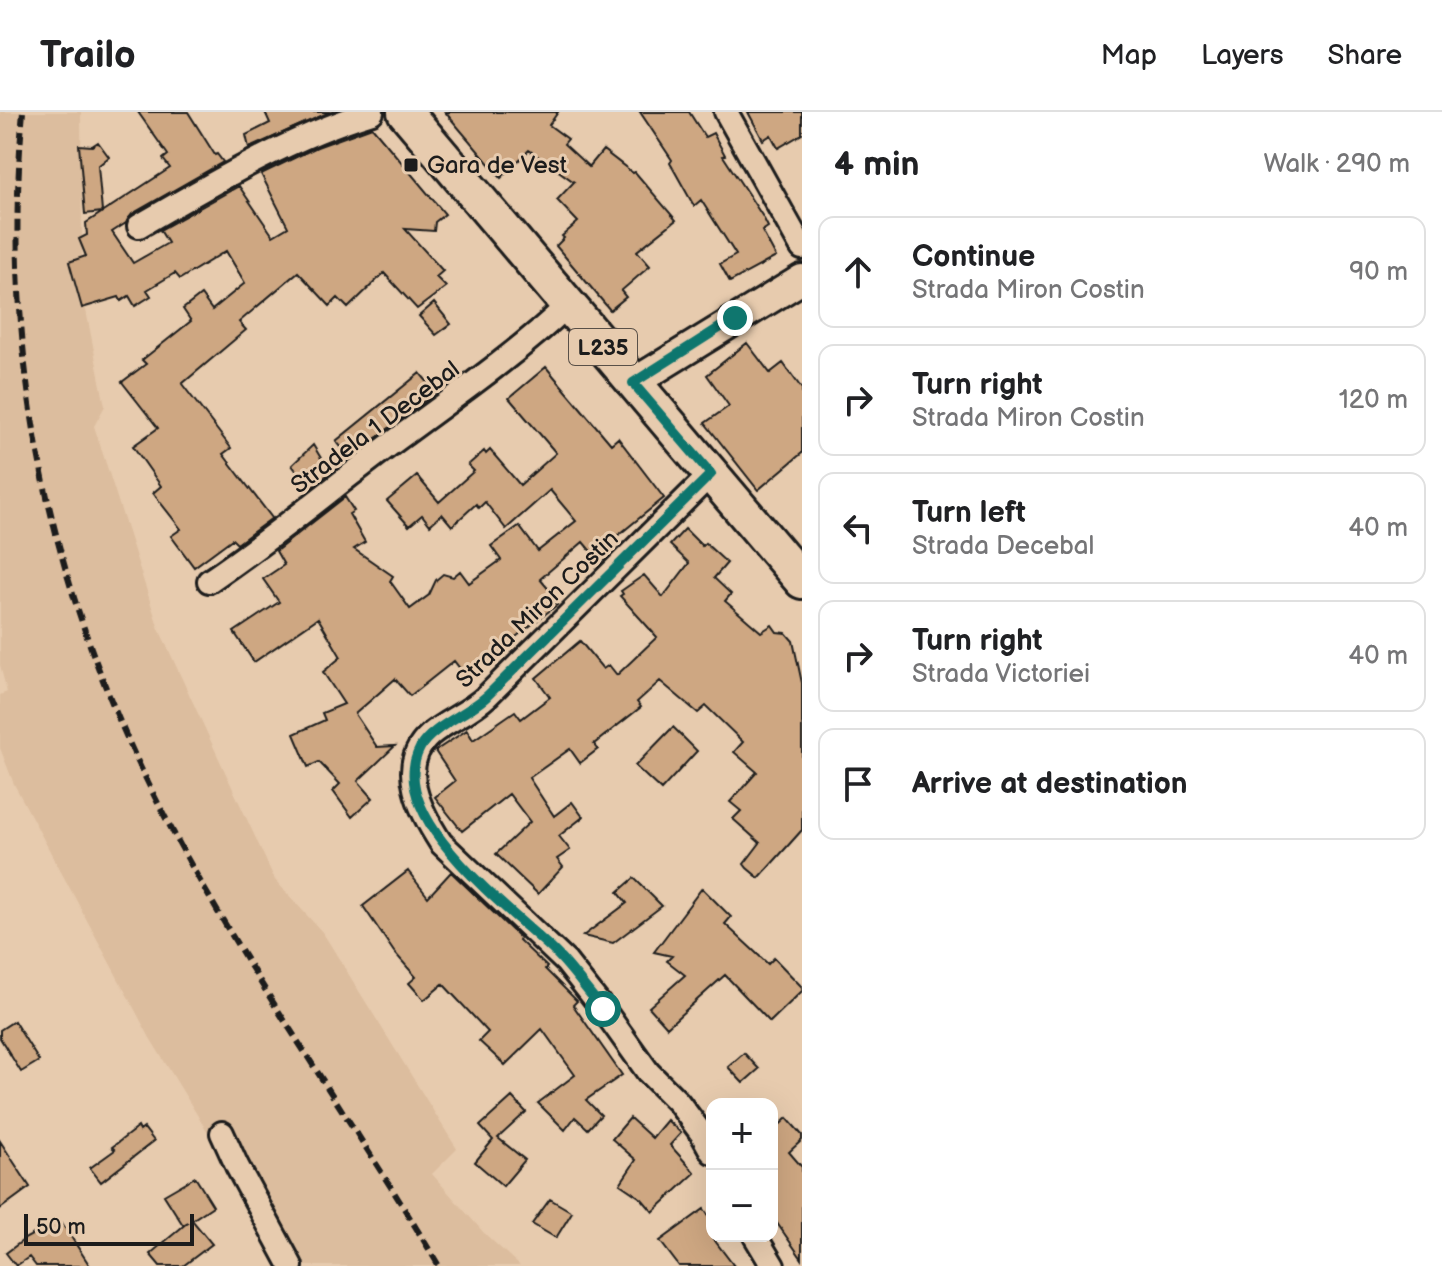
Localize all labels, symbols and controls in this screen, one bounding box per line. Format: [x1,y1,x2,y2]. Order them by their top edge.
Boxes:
text: Trailo [40,33,136,78]
text: Map [1101,39,1157,72]
text: Layers [1201,39,1284,72]
text: Share [1328,39,1402,72]
text: 4 min [834,144,920,185]
text: Walk · 290 m [1263,149,1410,180]
place label: Gara de Vest [427,151,568,180]
marker: Gara de Vest [402,156,420,174]
text: Continue [912,239,1035,275]
icon: ahead [836,250,880,294]
text: 90 m [1349,257,1408,288]
text: Strada Miron Costin [912,275,1145,306]
route end [717,300,753,336]
road number: L235 [569,329,637,365]
street label: Stradela 1 Decebal [285,355,465,500]
text: Turn right [912,367,1043,403]
icon: right [836,378,880,422]
text: 120 m [1339,385,1408,416]
text: Strada Miron Costin [912,403,1145,434]
text: Turn left [912,495,1026,531]
icon: left [836,506,880,550]
text: 40 m [1348,513,1408,544]
street label: Strada Miron Costin [450,524,625,694]
text: Strada Decebal [912,531,1094,562]
text: Turn right [912,623,1043,659]
icon: right [836,634,880,678]
text: 40 m [1348,641,1408,672]
text: Strada Victoriei [912,659,1090,690]
icon: arrive [836,762,880,806]
text: Arrive at destination [912,766,1188,802]
route start [585,991,621,1027]
map controls [706,1098,778,1242]
button: + [706,1098,778,1170]
button: − [706,1170,778,1242]
scale bar [24,1210,194,1246]
text: 50 m [36,1214,86,1241]

